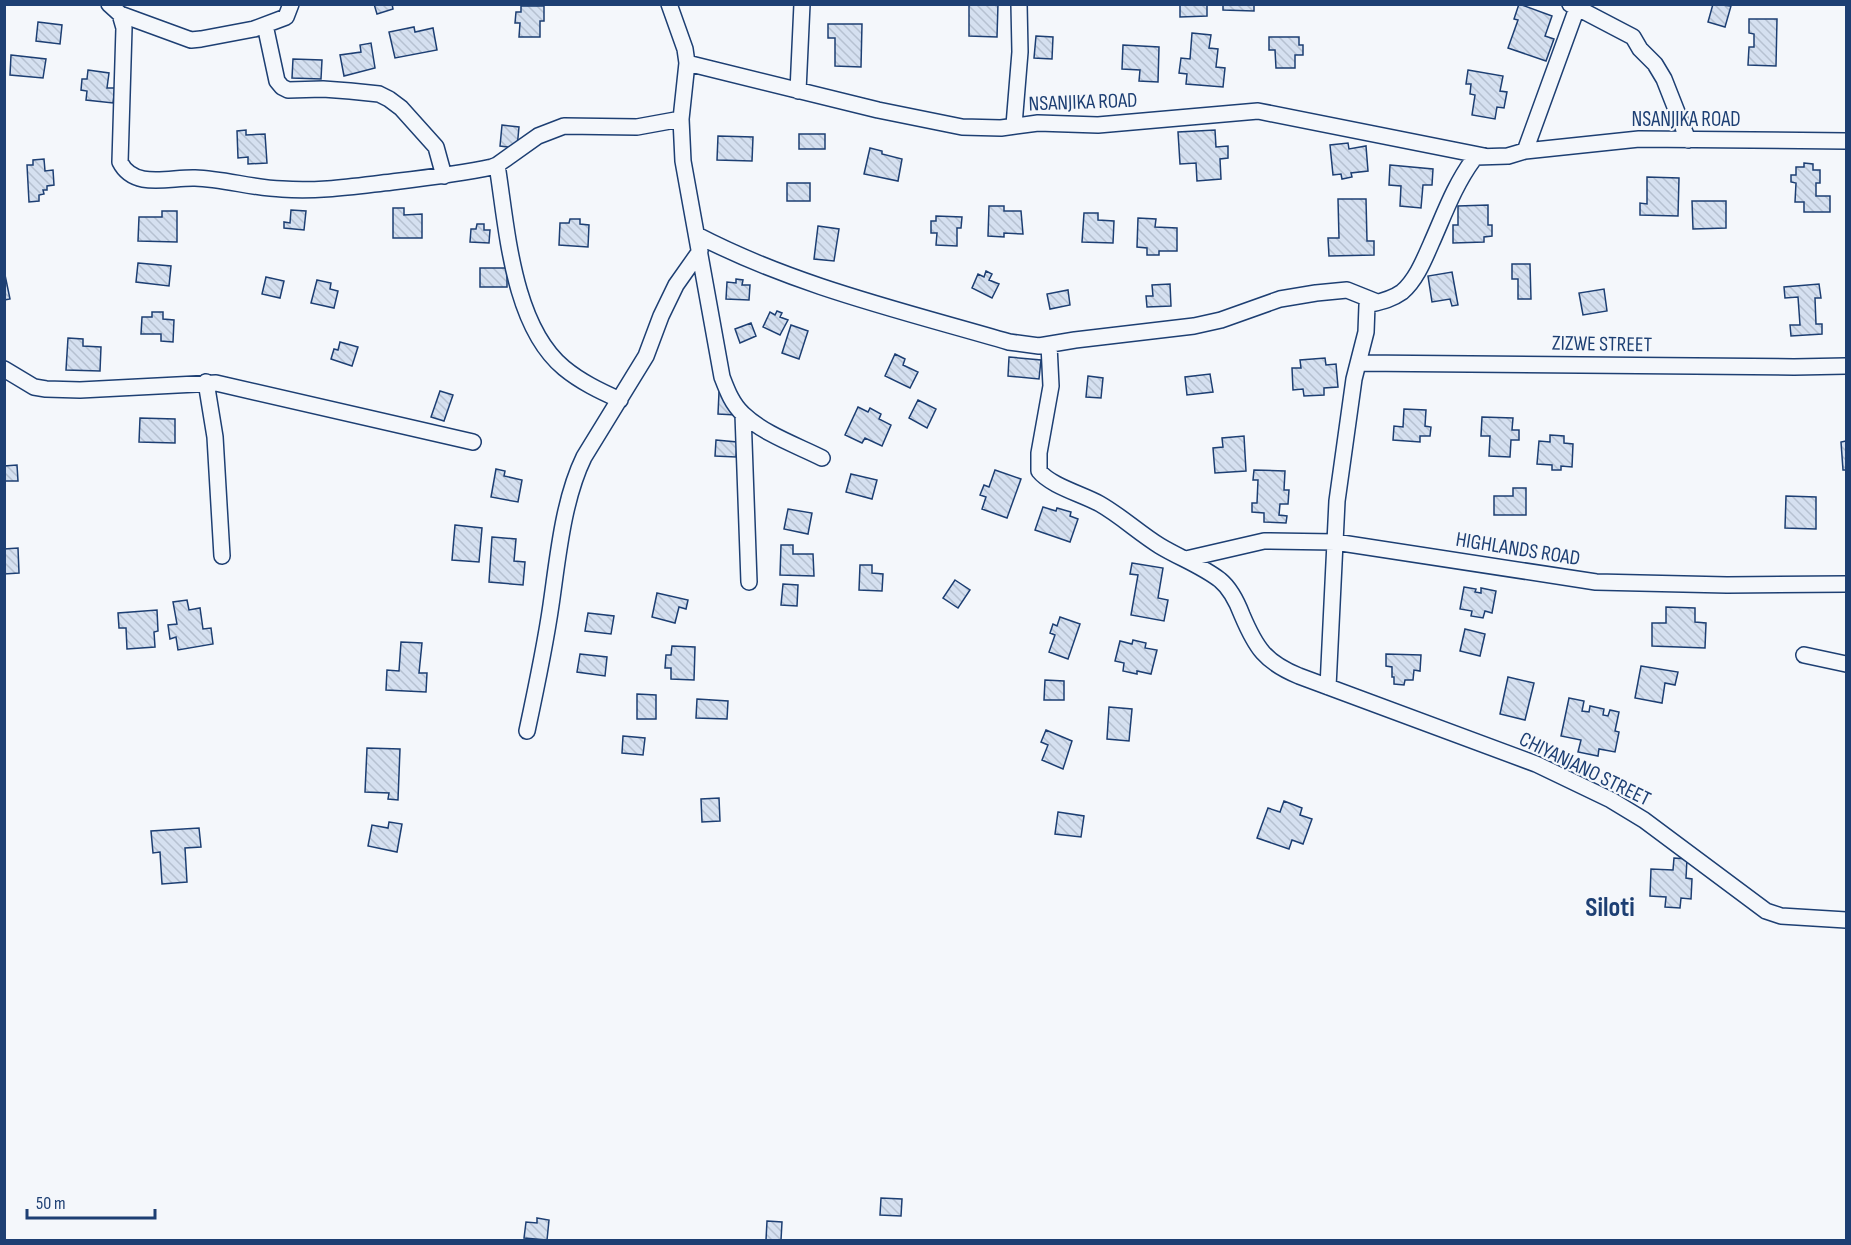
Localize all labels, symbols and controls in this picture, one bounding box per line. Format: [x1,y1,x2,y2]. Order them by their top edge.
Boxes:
street label: NSANJIKA ROAD [1028,88,1138,116]
street label: NSANJIKA ROAD [1632,107,1740,132]
street label: ZIZWE STREET [1552,331,1653,357]
street label: HIGHLANDS ROAD [1454,527,1582,571]
street label: CHIYANJANO STREET [1515,726,1655,812]
district label: Siloti [1585,892,1635,924]
scale bar [27,1182,154,1220]
text: 50 m [36,1193,66,1214]

